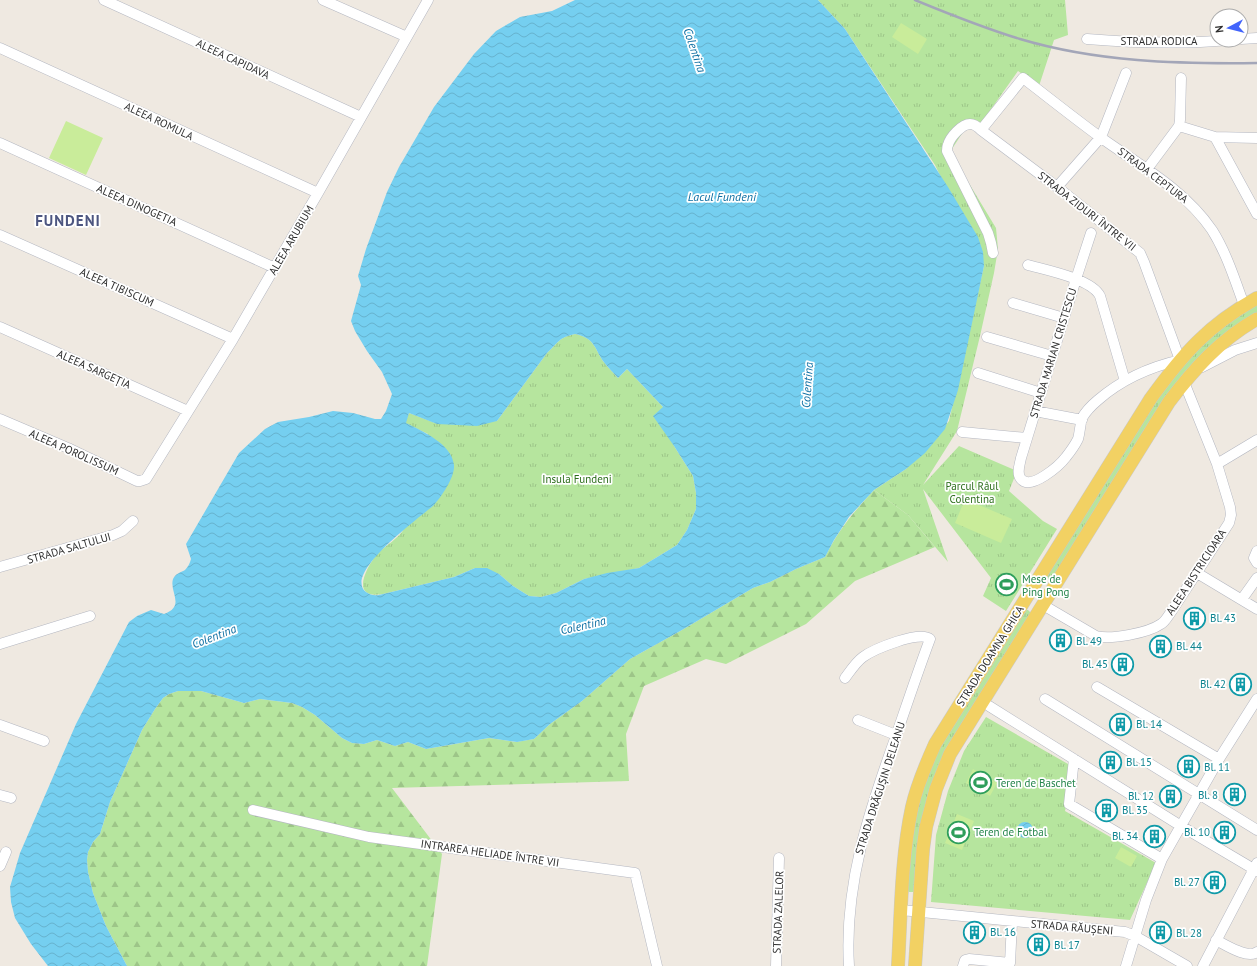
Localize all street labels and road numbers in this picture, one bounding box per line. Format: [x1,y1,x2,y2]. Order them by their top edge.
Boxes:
street label: STRADA RODICA [1121,34,1198,48]
street label: ALEEA CAPIDAVA [194,36,273,82]
street label: ALEEA ROMULA [122,99,196,143]
street label: STRADA CEPTURA [1115,144,1191,206]
street label: STRADA ZIDURI ÎNTRE VII [1035,168,1139,254]
street label: ALEEA DINOGETIA [95,181,180,229]
street label: ALEEA ARUBIUM [265,203,317,277]
street label: ALEEA TIBISCUM [78,264,156,310]
street label: STRADA MARIAN CRISTESCU [1027,286,1079,420]
street label: ALEEA SARGEȚIA [54,346,134,393]
street label: ALEEA POROLISSUM [27,426,121,478]
street label: ALEEA BISTRICIOARA [1163,526,1229,618]
street label: STRADA SALTULUI [26,529,112,567]
street label: STRADA DOAMNA GHICA [953,603,1027,709]
street label: STRADA DRĂGUȘIN DELEANU [852,720,908,856]
street label: INTRAREA HELIADE ÎNTRE VII [420,836,560,870]
street label: STRADA ZALELOR [770,870,786,954]
street label: STRADA RĂUȘENI [1030,916,1114,938]

